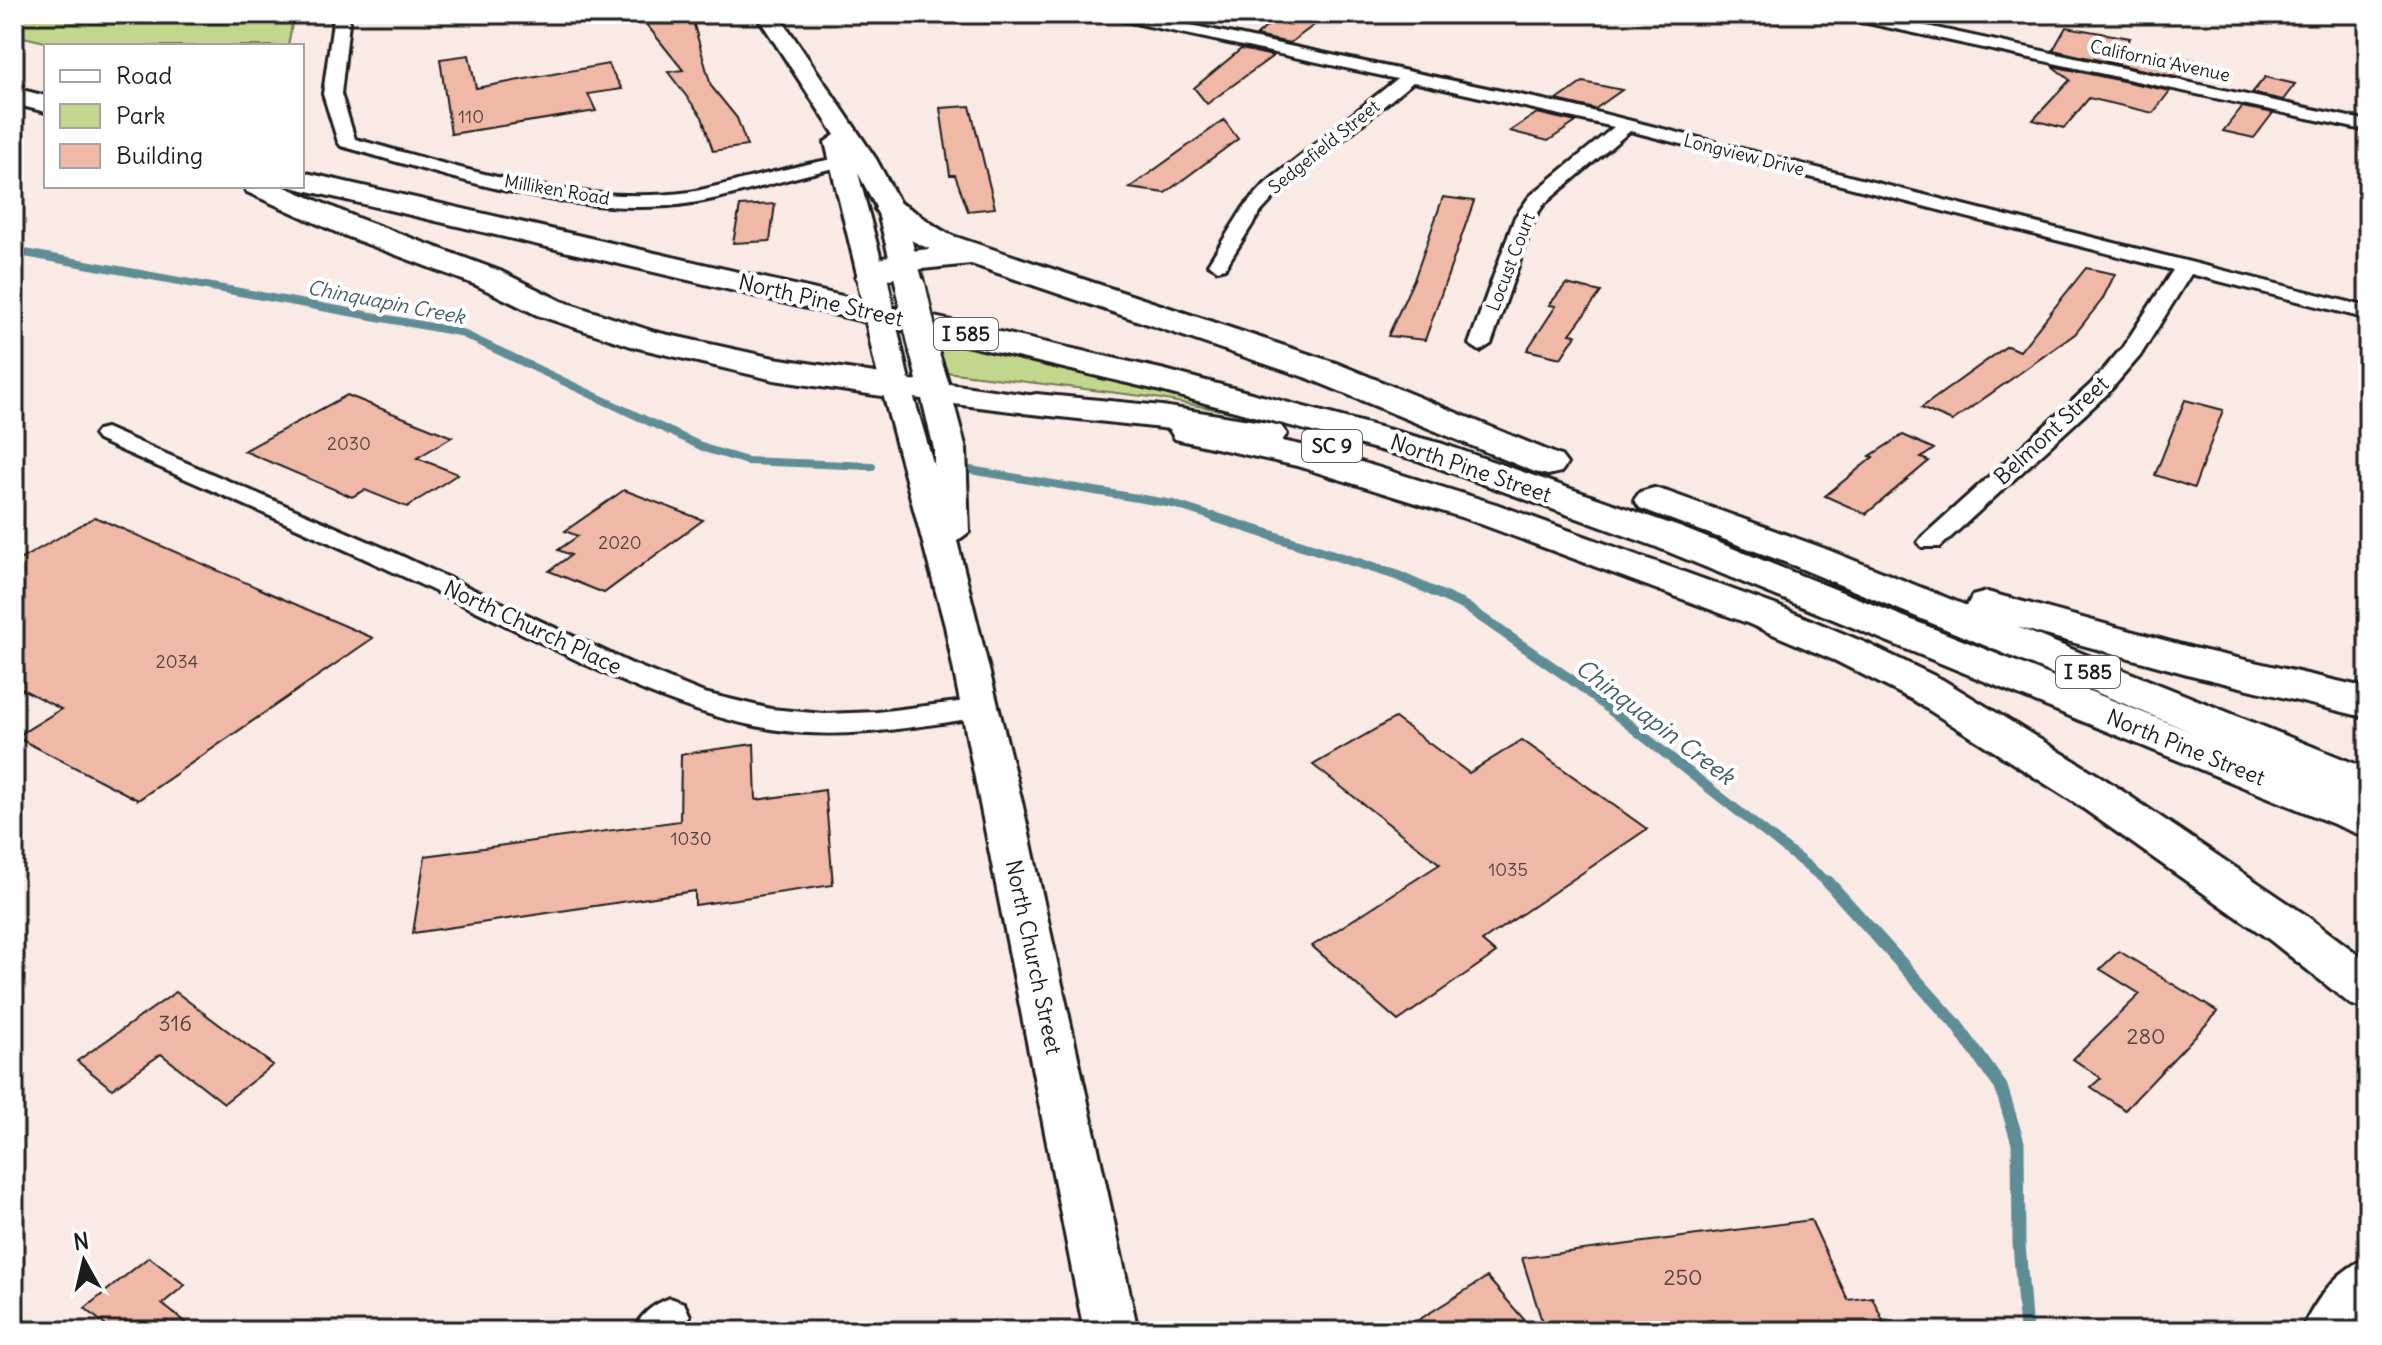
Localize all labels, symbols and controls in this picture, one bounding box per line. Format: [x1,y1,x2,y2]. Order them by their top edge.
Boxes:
street label: California Avenue [2088,34,2232,87]
legend [44,44,304,188]
text: Road [116,60,172,90]
street label: Sedgefield Street [1263,95,1384,199]
text: Park [116,100,166,130]
house number: 110 [458,105,484,128]
street label: Longview Drive [1681,128,1807,181]
text: Building [116,140,203,170]
street label: Milliken Road [503,169,612,210]
street label: Locust Court [1481,209,1540,314]
street label: North Pine Street [736,267,906,333]
water label: Chinquapin Creek [305,274,468,329]
road number: I 585 [934,318,998,350]
street label: Belmont Street [1988,370,2114,490]
street label: North Pine Street [1387,427,1555,509]
road number: SC 9 [1302,430,1362,462]
house number: 2030 [327,432,371,455]
house number: 2020 [598,531,642,554]
street label: North Church Place [440,574,626,680]
house number: 2034 [156,650,198,673]
water label: Chinquapin Creek [1570,652,1742,792]
road number: I 585 [2056,656,2120,688]
street label: North Pine Street [2103,702,2269,792]
house number: 1030 [670,827,712,850]
street label: North Church Street [1000,857,1068,1057]
house number: 1035 [1488,858,1528,881]
house number: 316 [158,1009,192,1037]
house number: 280 [2126,1022,2166,1050]
north arrow [44,1221,124,1301]
text: N [72,1226,91,1256]
house number: 250 [1663,1263,1703,1291]

